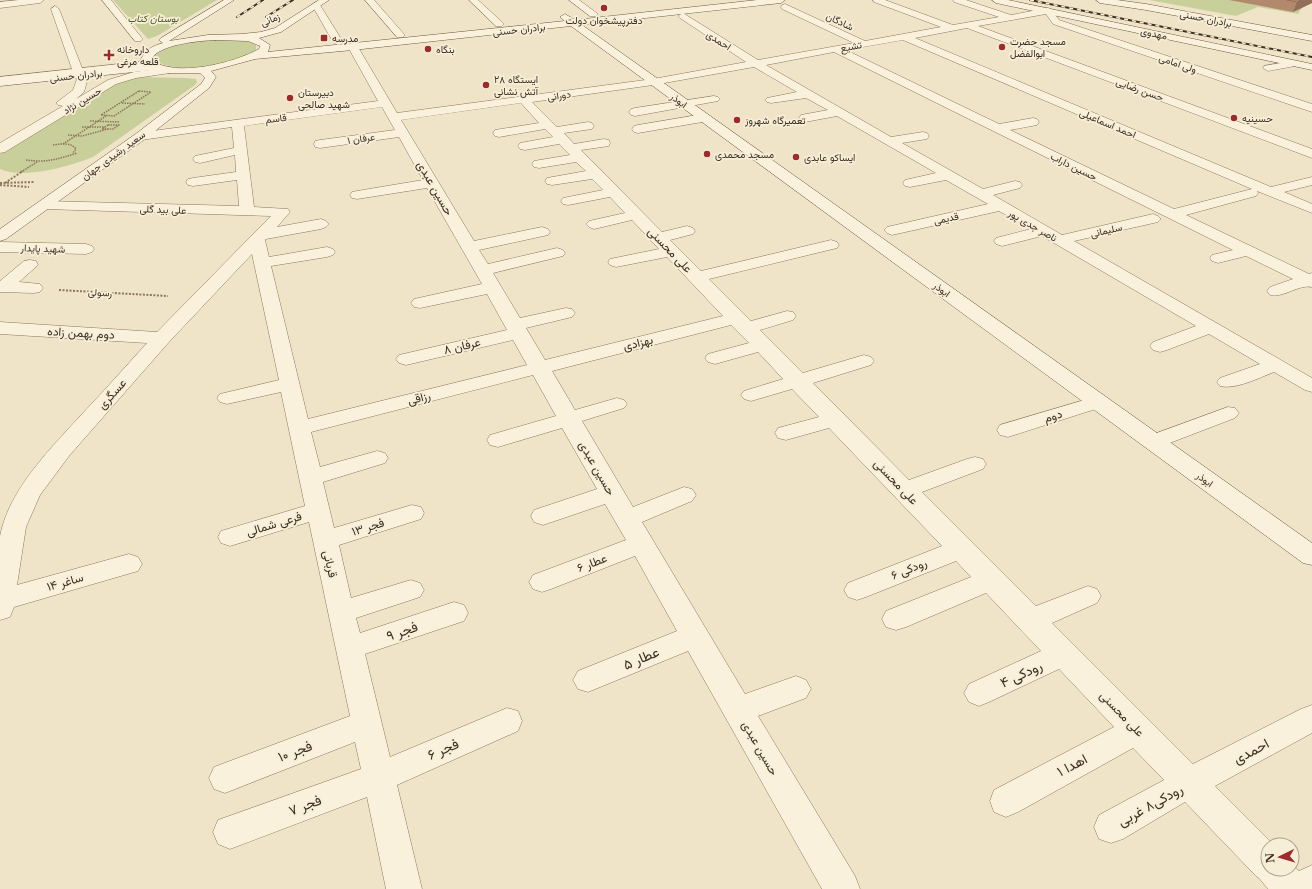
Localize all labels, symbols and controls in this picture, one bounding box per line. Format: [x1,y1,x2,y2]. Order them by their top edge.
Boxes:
marker: دفترپیشخوان دولت [599,3,609,13]
street label: برادران حسنی [1179,7,1233,30]
street label: شادگان [824,9,856,34]
street label: زمانی [259,10,282,29]
park label: بوستان کتاب [128,12,179,25]
place label: دفترپیشخوان دولت [566,14,643,28]
street label: برادران حسنی [492,20,546,39]
street label: مهدوی [1139,24,1169,43]
street label: احمدی [704,28,734,53]
place label: مدرسه [332,32,358,45]
marker: مدرسه [319,33,329,43]
place label: مسجد حضرت ابوالفضل [1010,35,1066,60]
street label: تشیع [839,38,863,55]
marker: مسجد حضرت ابوالفضل [997,42,1007,52]
place label: داروخانه قلعه مرغی [117,43,159,68]
place label: بنگاه [436,43,455,56]
marker: بنگاه [423,44,433,54]
marker: داروخانه قلعه مرغی [104,50,114,60]
street label: ولی امامی [1157,51,1198,76]
street label: برادران حسنی [49,66,103,85]
place label: ایستگاه ۲۸ آتش نشانی [494,73,539,98]
street label: حسن رضایی [1114,75,1166,104]
marker: ایستگاه ۲۸ آتش نشانی [481,80,491,90]
street label: حسین نژاد [61,84,104,117]
place label: دبیرستان شهید صالحی [298,86,350,111]
street label: دورانی [546,87,572,104]
street label: ابوذر [667,89,690,111]
marker: دبیرستان شهید صالحی [285,93,295,103]
street label: احمد اسماعیلی [1078,106,1138,141]
street label: قاسم [265,111,288,126]
place label: حسینیه [1242,112,1273,125]
marker: حسینیه [1229,113,1239,123]
place label: تعمیرگاه شهروز [744,114,805,127]
marker: تعمیرگاه شهروز [732,115,742,125]
street label: سعید رشیدی جهان [79,128,148,183]
street label: عرفان ۱ [346,130,376,147]
place label: مسجد محمدی [715,148,774,161]
marker: مسجد محمدی [702,149,712,159]
street label: حسین داراب [1048,150,1099,183]
place label: ایساکو عابدی [804,151,855,164]
marker: ایساکو عابدی [791,152,801,162]
street label: حسین عبدی [413,158,457,218]
street label: علی بید گلی [139,202,187,217]
street label: ناصر جدی پور [1005,206,1060,246]
street label: قدیمی [932,209,960,227]
street label: سلیمانی [1089,220,1123,240]
street label: علی محسنی [644,224,696,276]
street label: شهید پایدار [19,241,66,257]
street label: ابوذر [930,278,953,300]
street label: رسولی [87,285,112,300]
street label: دوم بهمن زاده [47,323,115,343]
street label: بهزادی [621,332,655,354]
street label: عرفان ۸ [442,334,482,358]
street label: عسگری [94,375,130,413]
street label: رزاقی [406,387,432,409]
street label: دوم [1042,406,1064,426]
street label: حسین عبدی [575,438,619,498]
street label: علی محسنی [870,456,922,508]
street label: ابوذر [1193,468,1216,490]
street label: فرعی شمالی [244,508,304,540]
street label: فجر ۱۳ [350,515,386,539]
street label: قربانی [319,549,341,579]
street label: عطار ۶ [575,550,609,576]
street label: رودکی ۶ [889,555,929,583]
street label: ساغر ۱۴ [45,569,85,595]
street label: فجر ۹ [384,617,420,645]
street label: عطار ۵ [620,642,662,674]
street label: رودکی ۴ [997,656,1045,692]
street label: علی محسنی [1096,688,1148,740]
street label: حسین عبدی [738,718,782,778]
street label: فجر ۶ [425,734,461,764]
street label: احمدی [1230,734,1272,768]
street label: فجر ۱۰ [275,736,315,766]
street label: اهدا ۱ [1054,750,1090,780]
street label: رودکی۸ غربی [1114,780,1186,830]
street label: فجر ۷ [286,791,324,819]
north arrow [1260,837,1300,877]
text: N [1263,851,1277,864]

